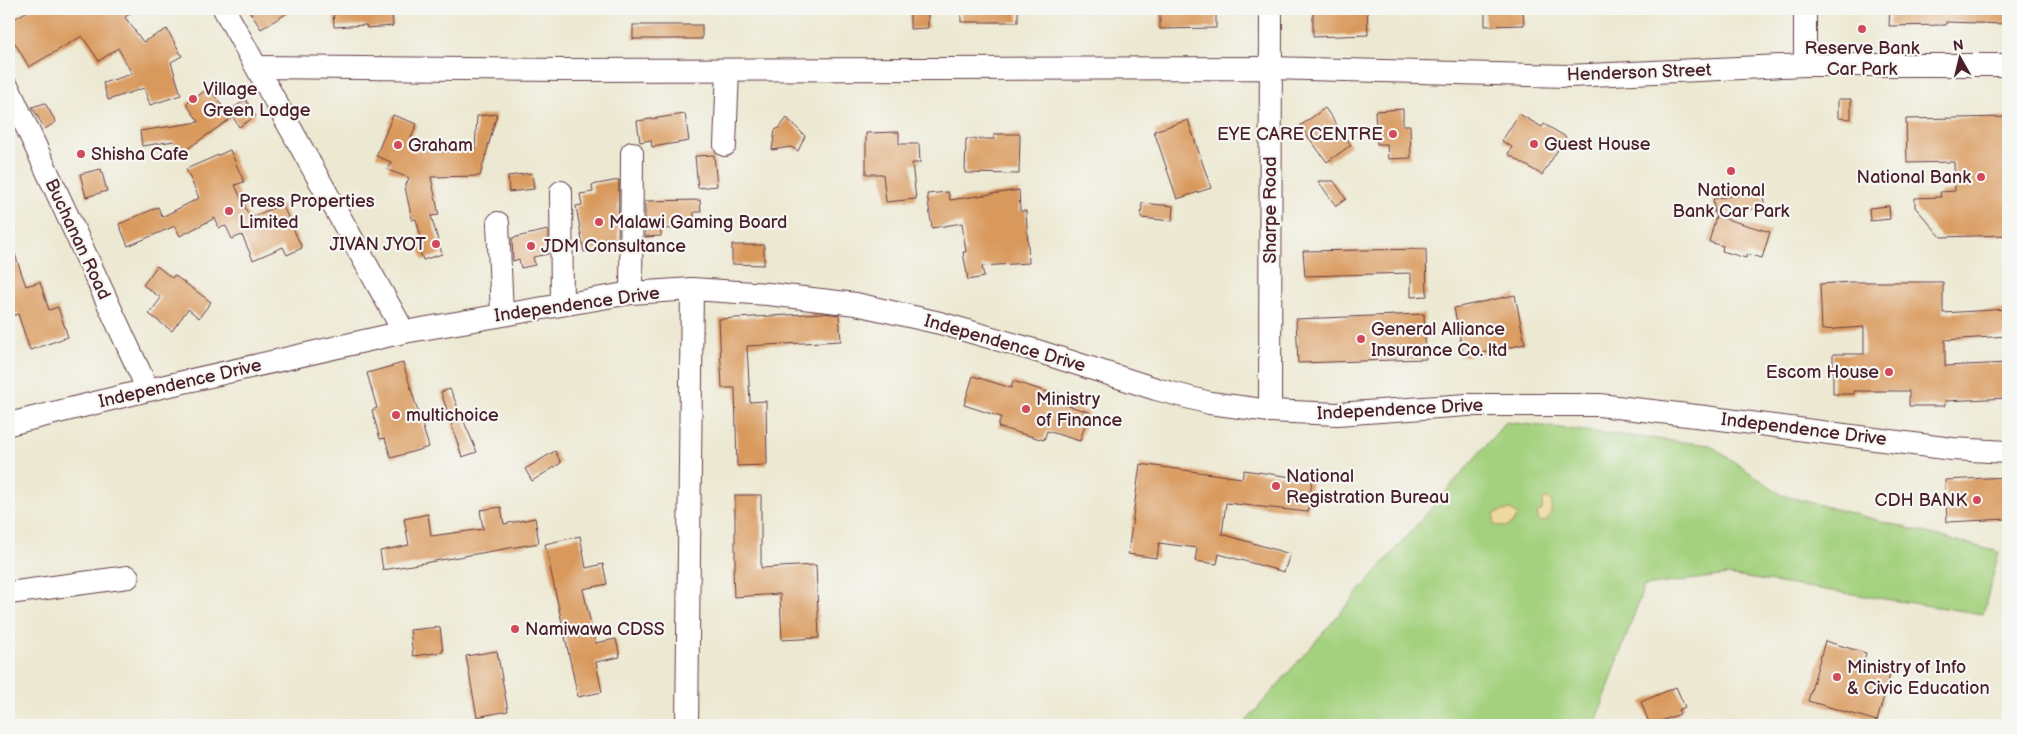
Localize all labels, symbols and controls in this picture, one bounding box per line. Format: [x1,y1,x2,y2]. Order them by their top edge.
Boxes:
marker: Reserve Bank Car Park [1856,23,1868,35]
north arrow [1934,32,1984,82]
text: N [1952,36,1965,55]
place label: Reserve Bank Car Park [1804,38,1920,80]
street label: Henderson Street [1566,59,1712,86]
place label: Village Green Lodge [203,79,311,121]
marker: Village Green Lodge [187,93,199,105]
place label: EYE CARE CENTRE [1217,124,1383,145]
marker: EYE CARE CENTRE [1387,128,1399,140]
place label: Guest House [1544,134,1651,155]
place label: Graham [408,135,473,156]
marker: Guest House [1528,138,1540,150]
marker: Graham [392,139,404,151]
place label: Shisha Cafe [91,144,189,165]
marker: Shisha Cafe [75,148,87,160]
street label: Sharpe Road [1260,156,1281,264]
marker: National Bank Car Park [1725,165,1737,177]
place label: National Bank [1857,167,1971,188]
marker: National Bank [1975,171,1987,183]
street label: Buchanan Road [40,175,115,303]
place label: National Bank Car Park [1673,180,1790,222]
place label: Press Properties Limited [239,191,375,233]
marker: Press Properties Limited [223,205,235,217]
place label: Malawi Gaming Board [609,212,787,233]
marker: Malawi Gaming Board [593,216,605,228]
place label: JIVAN JYOT [330,234,426,255]
place label: JDM Consultance [541,236,686,257]
marker: JIVAN JYOT [430,238,442,250]
marker: JDM Consultance [525,240,537,252]
street label: Independence Drive [493,282,661,326]
street label: Independence Drive [922,310,1088,377]
place label: General Alliance Insurance Co. ltd [1371,319,1507,361]
marker: General Alliance Insurance Co. ltd [1355,333,1367,345]
street label: Independence Drive [97,354,264,412]
place label: Escom House [1766,362,1879,383]
marker: Escom House [1883,366,1895,378]
place label: Ministry of Finance [1036,389,1123,431]
street label: Independence Drive [1316,395,1484,424]
marker: Ministry of Finance [1020,403,1032,415]
place label: multichoice [406,405,499,426]
marker: multichoice [390,409,402,421]
street label: Independence Drive [1720,409,1888,450]
place label: National Registration Bureau [1286,466,1449,508]
marker: National Registration Bureau [1270,480,1282,492]
place label: CDH BANK [1875,490,1967,511]
marker: CDH BANK [1971,494,1983,506]
place label: Namiwawa CDSS [525,619,665,640]
marker: Namiwawa CDSS [509,623,521,635]
place label: Ministry of Info & Civic Education [1847,657,1990,699]
marker: Ministry of Info & Civic Education [1831,671,1843,683]

